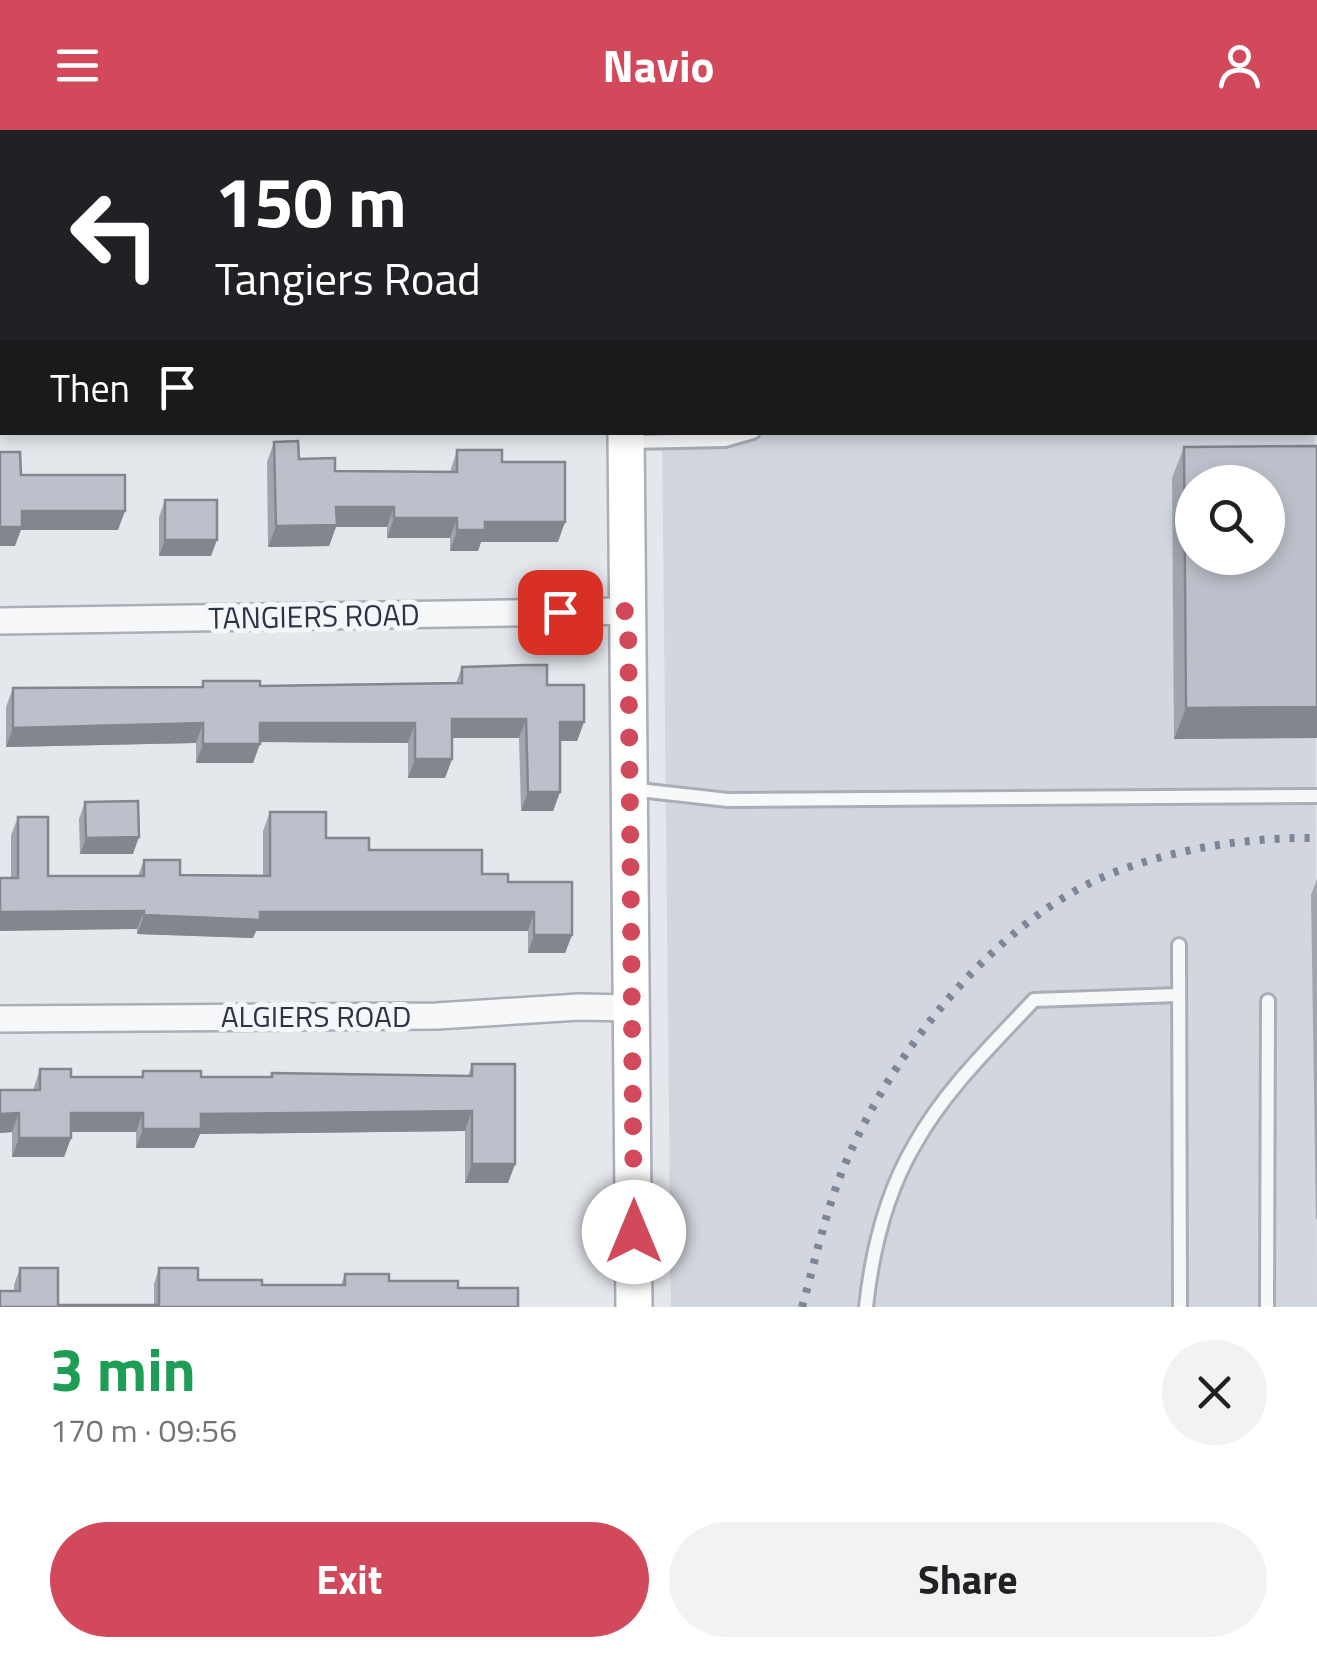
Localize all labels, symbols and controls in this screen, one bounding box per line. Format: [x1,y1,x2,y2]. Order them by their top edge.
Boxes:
text: Navio [603,31,714,99]
icon: menu [50,38,105,93]
icon: person [1212,38,1267,93]
text: 150 m [215,148,407,254]
icon: left [50,170,180,300]
text: Tangiers Road [215,244,481,312]
text: Then [50,359,130,417]
icon: arrive [150,360,205,415]
map controls [1175,465,1285,575]
button: search [1175,465,1285,575]
pin [518,570,603,655]
icon: arrive [533,585,588,640]
street label: TANGIERS ROAD [208,591,420,641]
street label: ALGIERS ROAD [221,993,411,1039]
position arrow [582,1180,686,1284]
text: 3 min [50,1323,196,1414]
button: close [1162,1340,1267,1445]
text: 170 m · 09:56 [50,1406,237,1454]
button: Exit [50,1522,649,1637]
button: Share [669,1522,1267,1637]

